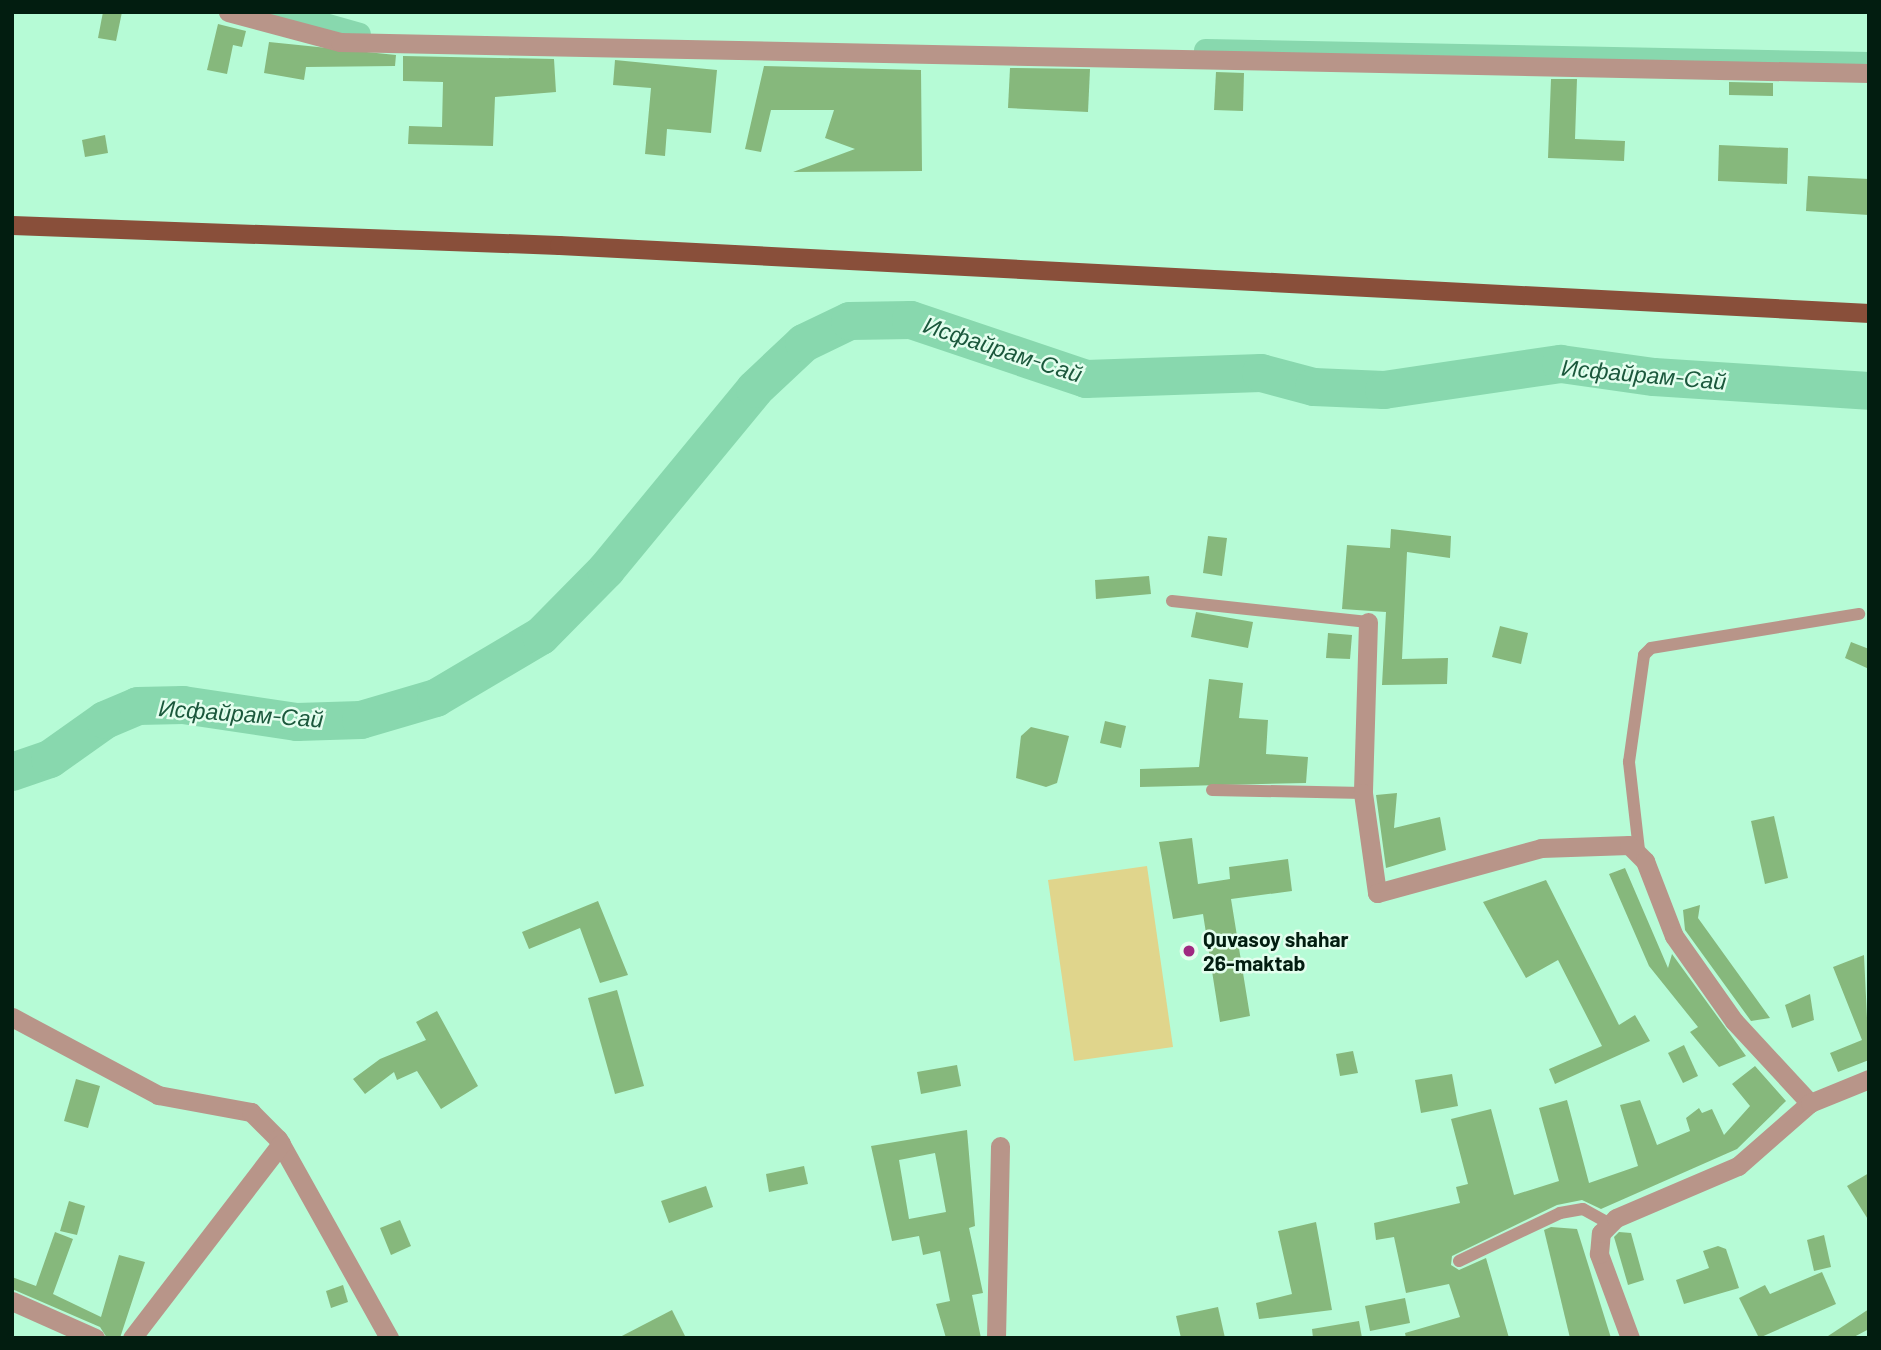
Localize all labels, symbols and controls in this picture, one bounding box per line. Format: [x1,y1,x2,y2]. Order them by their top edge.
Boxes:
water label: Исфайрам-Сай [920,310,1086,388]
water label: Исфайрам-Сай [1560,353,1728,395]
water label: Исфайрам-Сай [158,693,324,733]
place label: Quvasoy shahar 26-maktab [1203,926,1349,976]
marker: Quvasoy shahar 26-maktab [1181,943,1197,959]

